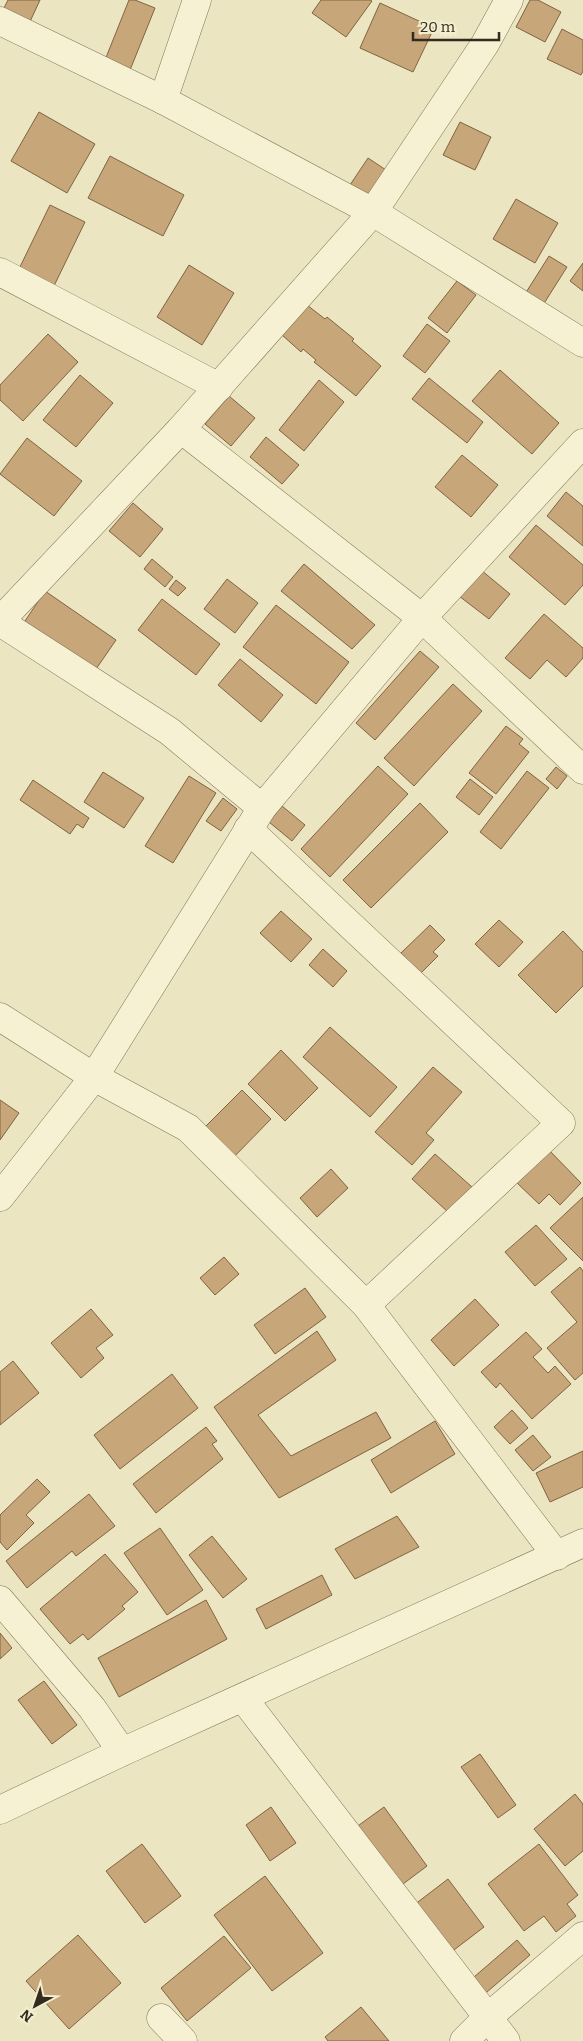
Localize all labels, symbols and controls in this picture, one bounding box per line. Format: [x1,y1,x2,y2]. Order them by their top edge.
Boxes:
scale bar [413,10,499,42]
text: 20 m [420,18,456,36]
north arrow [10,1981,60,2031]
text: N [17,2005,37,2026]

